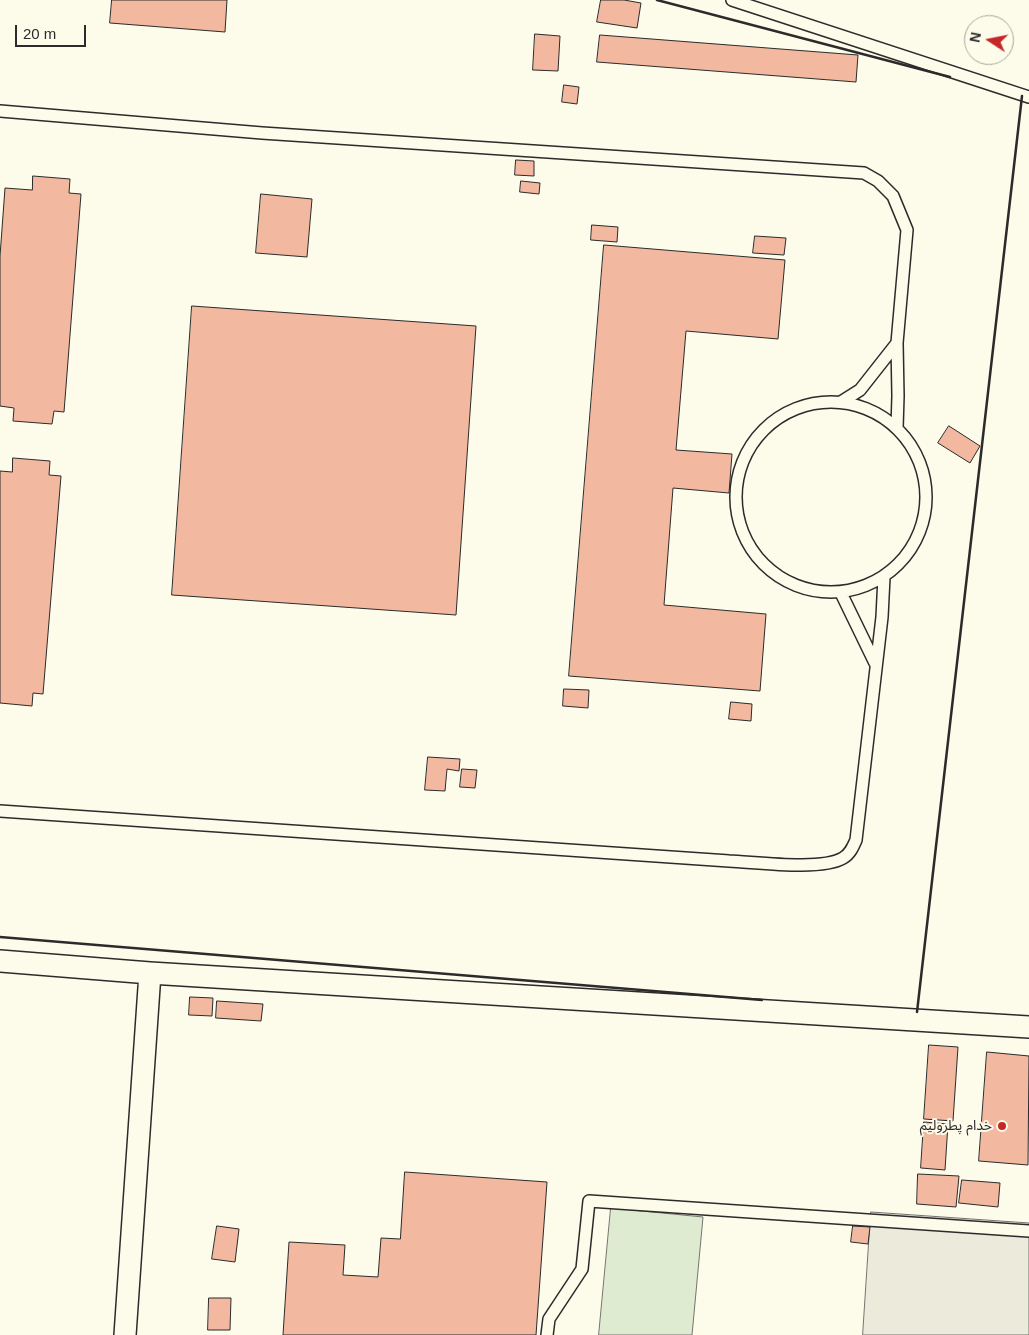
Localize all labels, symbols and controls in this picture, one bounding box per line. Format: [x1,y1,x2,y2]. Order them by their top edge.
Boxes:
scale bar [18,15,89,47]
north arrow [964,15,1014,65]
text: 20 m [23,25,56,42]
text: N [966,31,984,44]
place label: خدام پطرولیم [920,1118,992,1134]
marker: خدام پطرولیم [996,1120,1008,1132]

